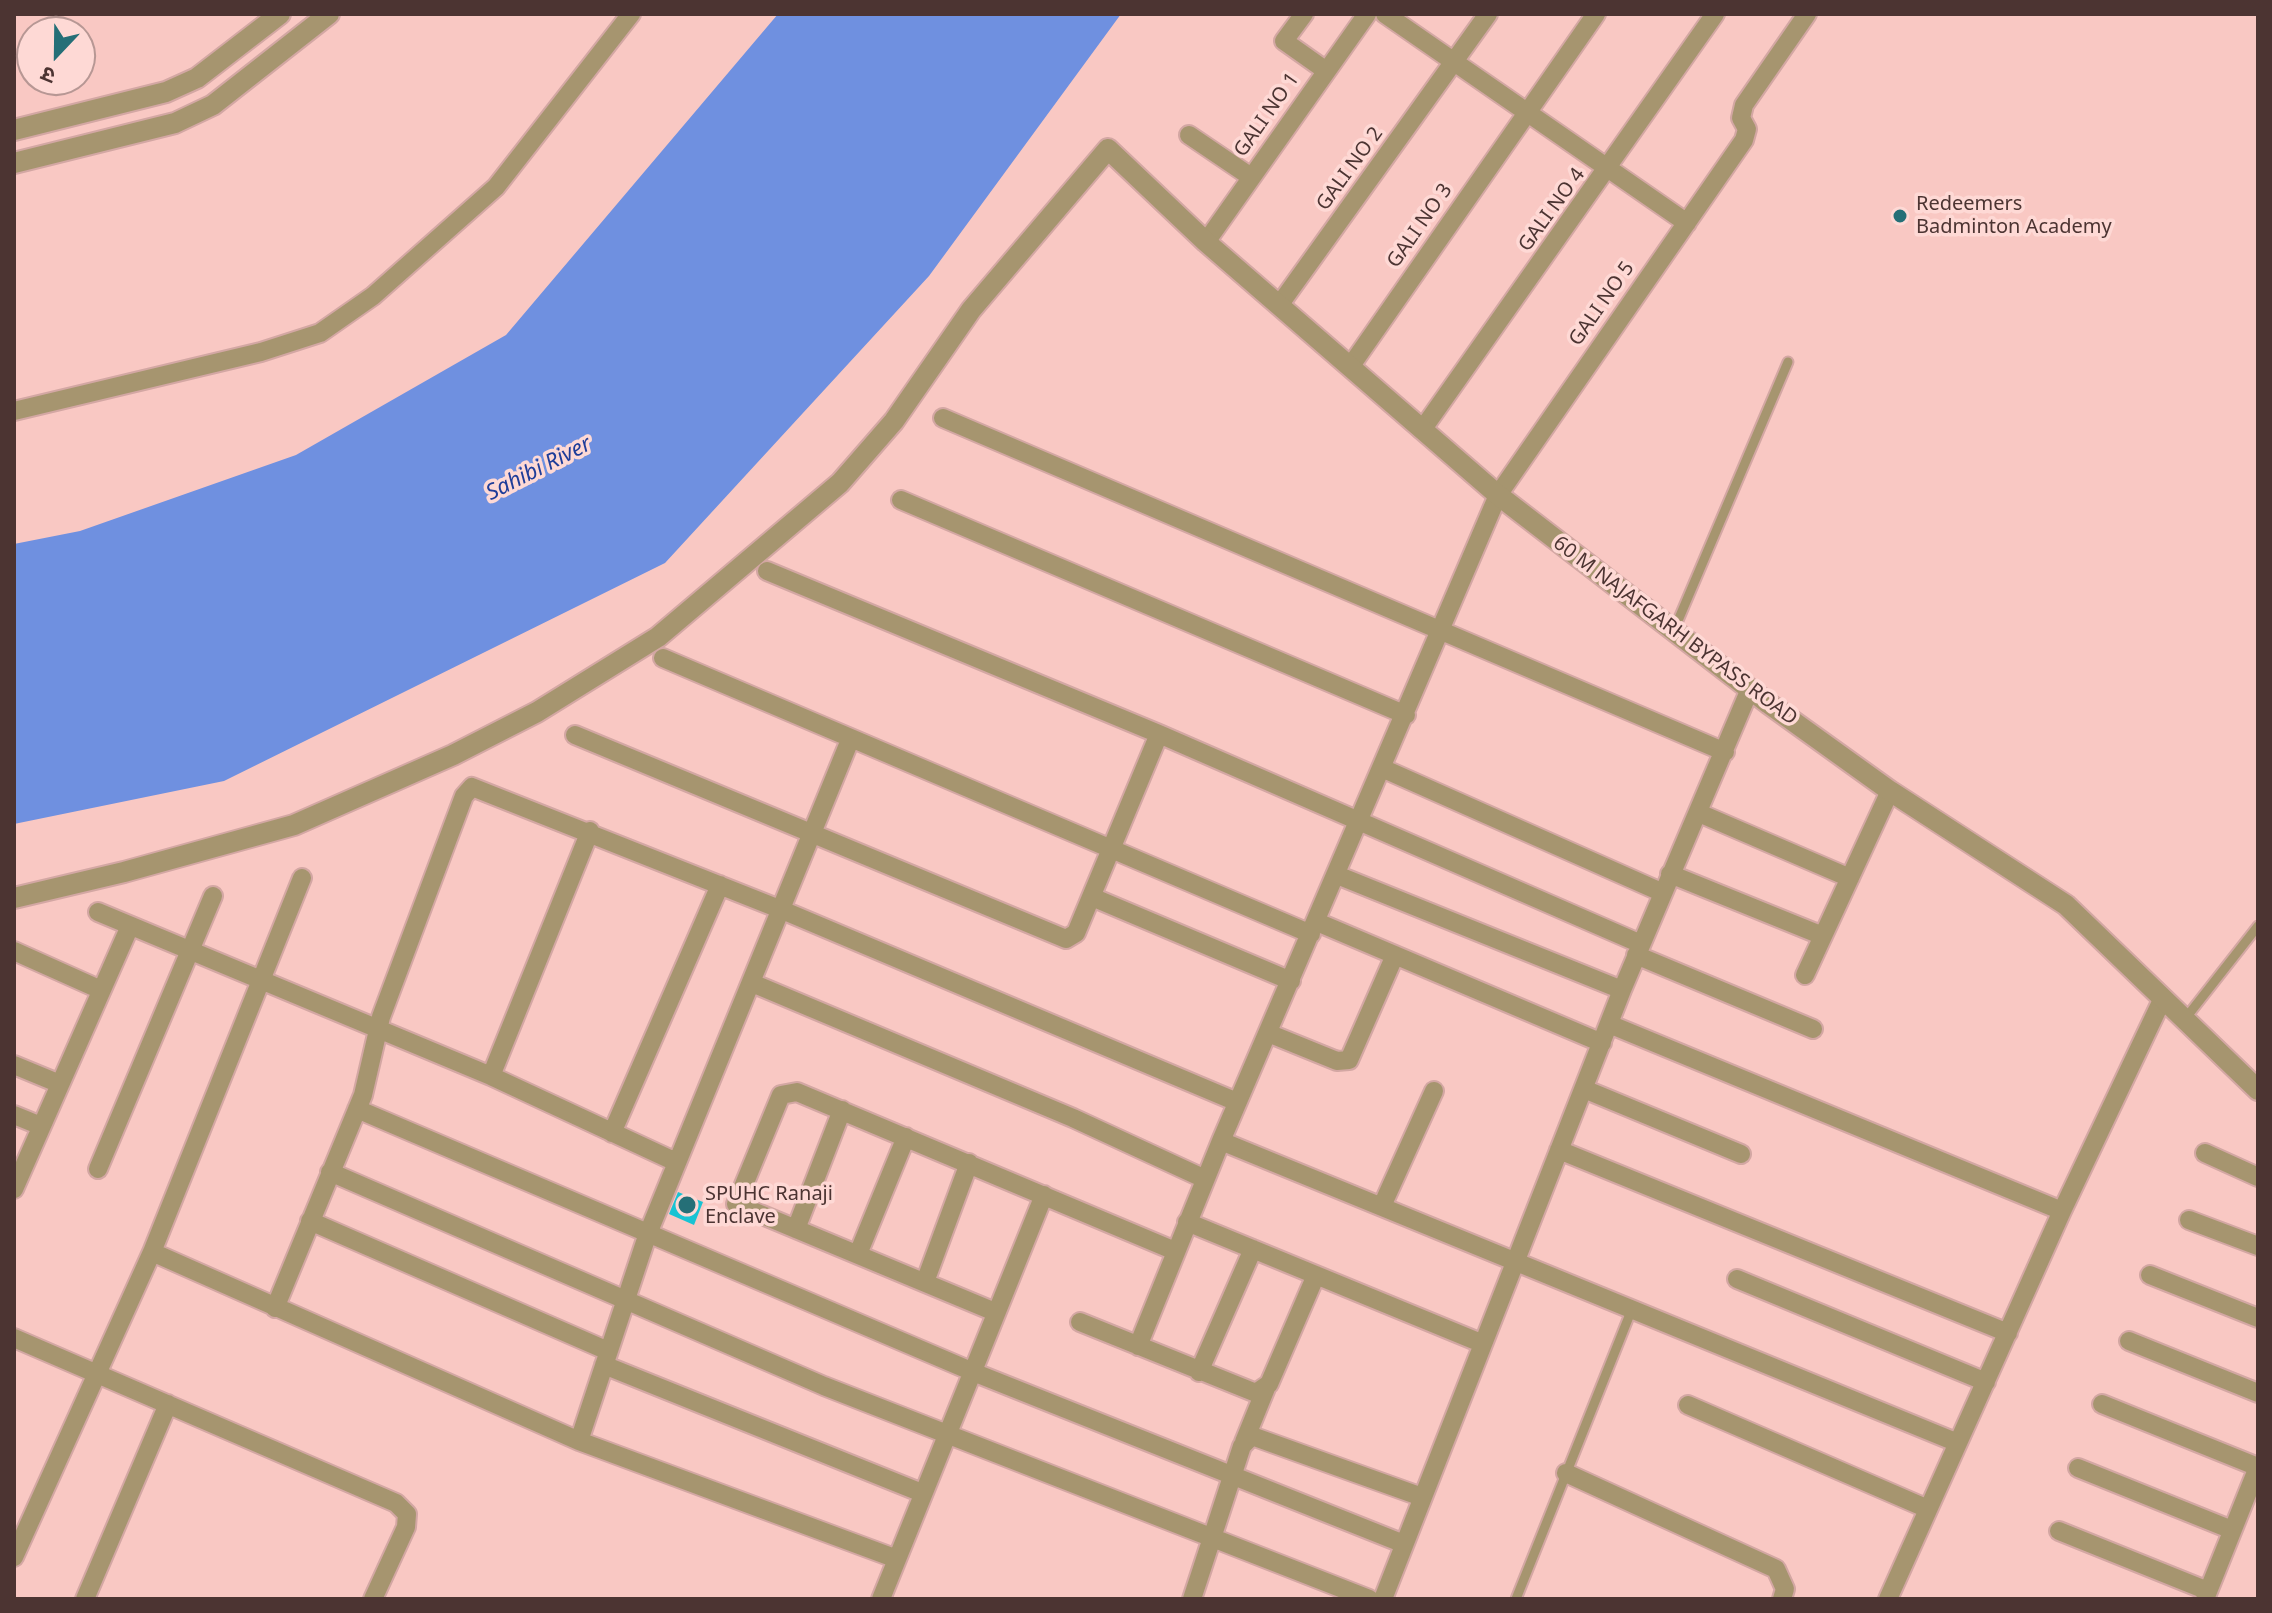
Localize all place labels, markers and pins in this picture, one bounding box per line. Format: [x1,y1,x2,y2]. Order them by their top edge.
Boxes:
place label: Redeemers Badminton Academy [1916,192,2112,239]
marker: Redeemers Badminton Academy [1891,207,1909,225]
place label: SPUHC Ranaji Enclave [705,1182,833,1229]
marker: SPUHC Ranaji Enclave [676,1194,698,1216]

